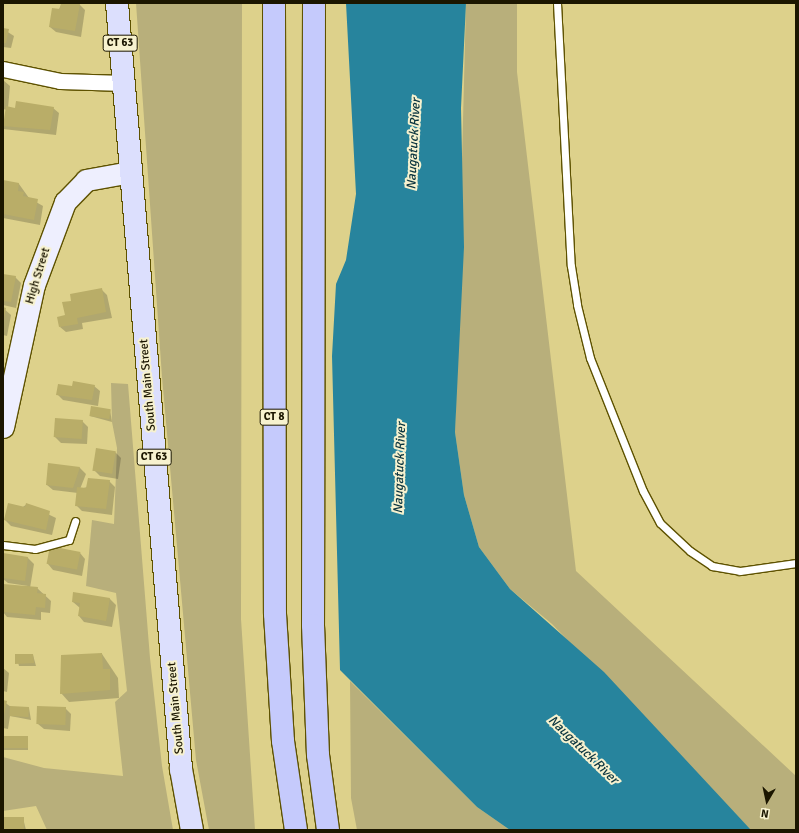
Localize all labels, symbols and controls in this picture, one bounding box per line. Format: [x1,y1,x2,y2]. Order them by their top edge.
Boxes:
road number: CT 63 [102,34,138,52]
water label: Naugatuck River [404,98,424,190]
street label: High Street [23,246,53,306]
street label: South Main Street [137,338,159,432]
road number: CT 8 [259,408,289,426]
water label: Naugatuck River [391,422,409,514]
road number: CT 63 [136,448,172,466]
street label: South Main Street [165,661,187,755]
water label: Naugatuck River [545,713,621,787]
north arrow [747,781,787,821]
text: N [760,806,770,820]

